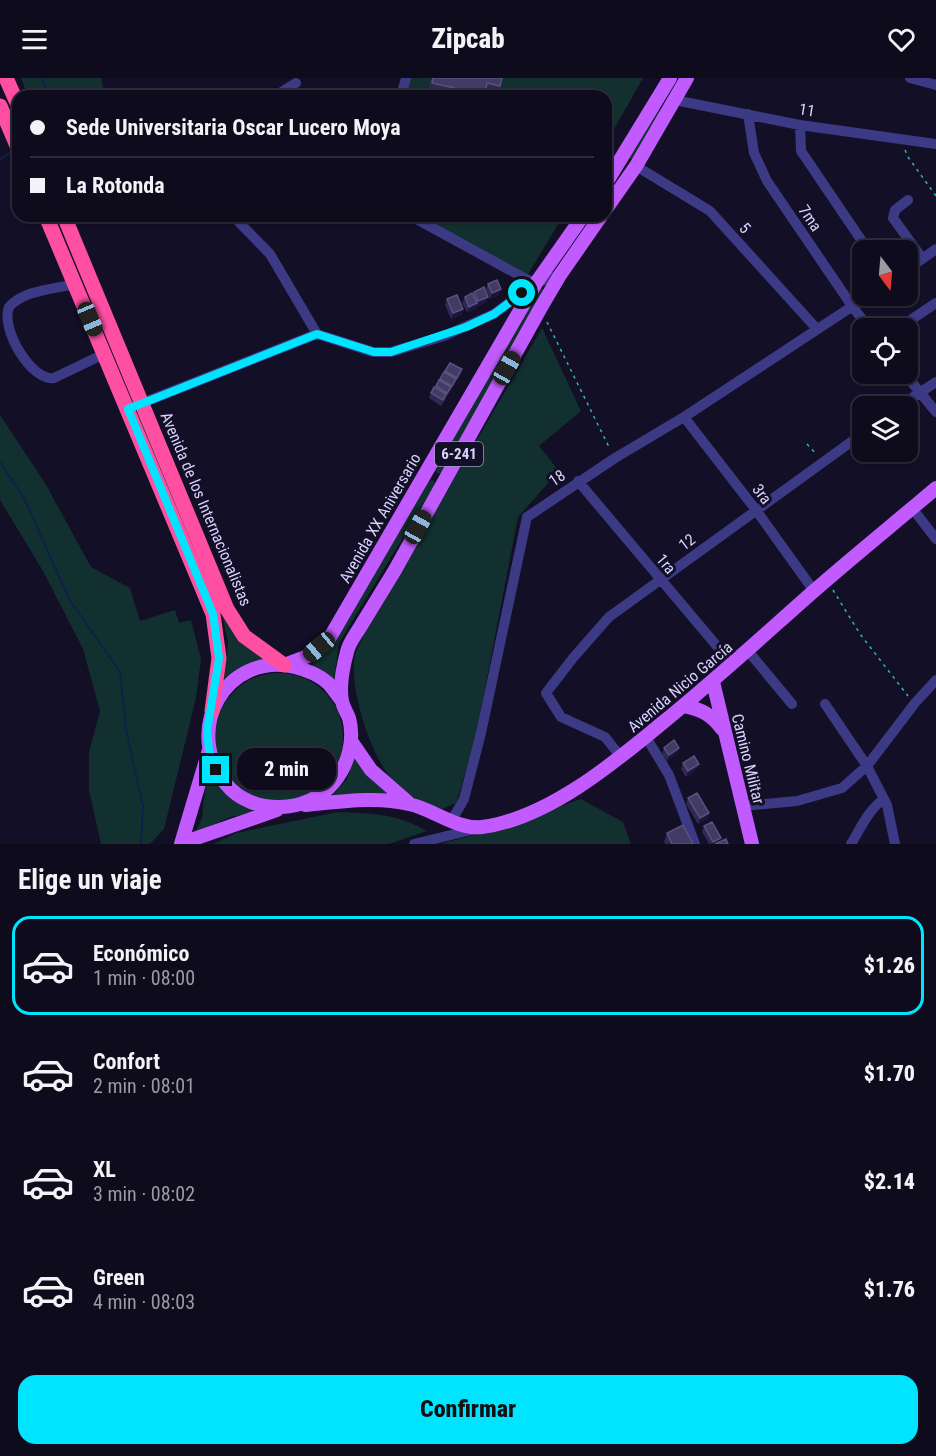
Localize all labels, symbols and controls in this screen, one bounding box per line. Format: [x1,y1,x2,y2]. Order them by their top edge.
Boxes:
icon: menu [18,23,51,56]
text: Zipcab [431,23,505,55]
icon: heart [885,23,918,56]
street label: 11 [798,99,816,121]
text: Sede Universitaria Oscar Lucero Moya [66,115,401,140]
text: La Rotonda [66,173,165,198]
street label: 7ma [794,201,826,235]
street label: 5 [735,219,755,237]
north arrow [852,240,918,306]
map controls [852,240,918,462]
route start [508,279,535,306]
car [75,299,105,339]
button: locate [852,318,918,384]
car [490,348,524,388]
button: layers [852,396,918,462]
street label: Avenida de los Internacionalistas [156,409,256,609]
road number: 6-241 [435,442,483,466]
street label: Avenida XX Aniversario [335,450,425,586]
street label: 18 [545,466,569,490]
street label: 3ra [748,480,776,508]
car [401,507,435,547]
street label: 12 [675,530,699,554]
street label: 1ra [652,550,680,578]
car [299,629,339,665]
street label: Avenida Nicio García [624,638,736,736]
street label: Camino Militar [728,712,768,806]
callout: 2 min [237,749,336,791]
route end [202,756,229,783]
text: 2 min [264,757,309,781]
text: Elige un viaje [18,864,162,896]
icon: car [21,939,75,993]
text: Económico [93,941,189,966]
text: $1.26 [864,953,915,978]
text: 1 min · 08:00 [93,966,195,990]
icon: car [21,1047,75,1101]
text: Confort [93,1049,160,1074]
text: $1.70 [864,1061,915,1086]
text: 2 min · 08:01 [93,1074,195,1098]
icon: car [21,1155,75,1209]
text: XL [93,1157,116,1182]
text: $2.14 [864,1169,915,1194]
text: 3 min · 08:02 [93,1182,195,1206]
icon: car [21,1263,75,1317]
text: Green [93,1265,145,1290]
text: $1.76 [864,1277,915,1302]
text: 4 min · 08:03 [93,1290,195,1314]
button: Confirmar [18,1375,918,1444]

